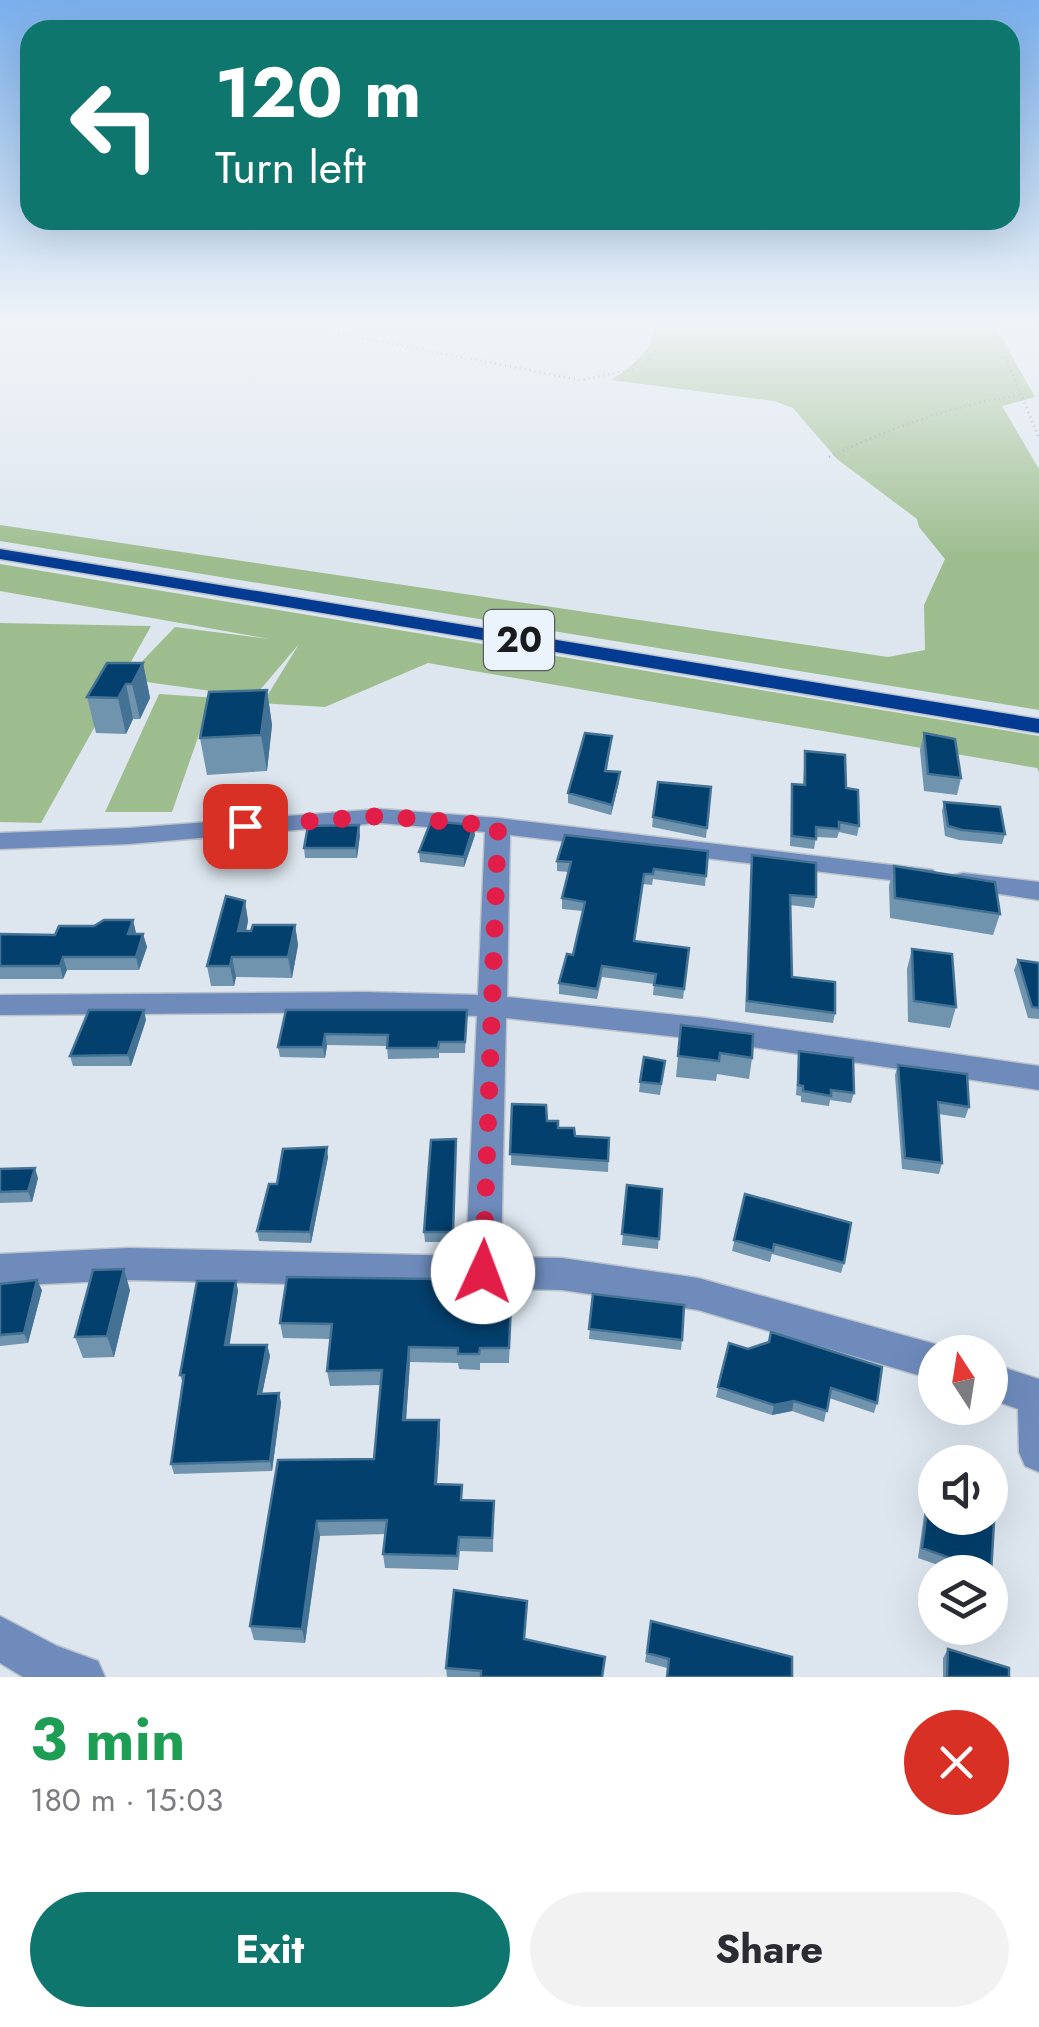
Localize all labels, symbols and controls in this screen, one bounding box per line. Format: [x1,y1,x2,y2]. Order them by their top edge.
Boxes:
text: 120 m [215,42,421,143]
icon: left [50,60,180,190]
text: Turn left [215,135,366,200]
road number: 20 [484,610,554,670]
pin [203,784,288,869]
icon: arrive [218,799,273,854]
position arrow [431,1220,535,1324]
north arrow [918,1335,1008,1425]
map controls [918,1335,1008,1645]
button: sound [918,1445,1008,1535]
button: layers [918,1555,1008,1645]
text: 3 min [30,1696,186,1783]
button: close [904,1710,1009,1815]
text: 180 m · 15:03 [30,1777,223,1823]
button: Exit [30,1892,510,2007]
button: Share [530,1892,1009,2007]

